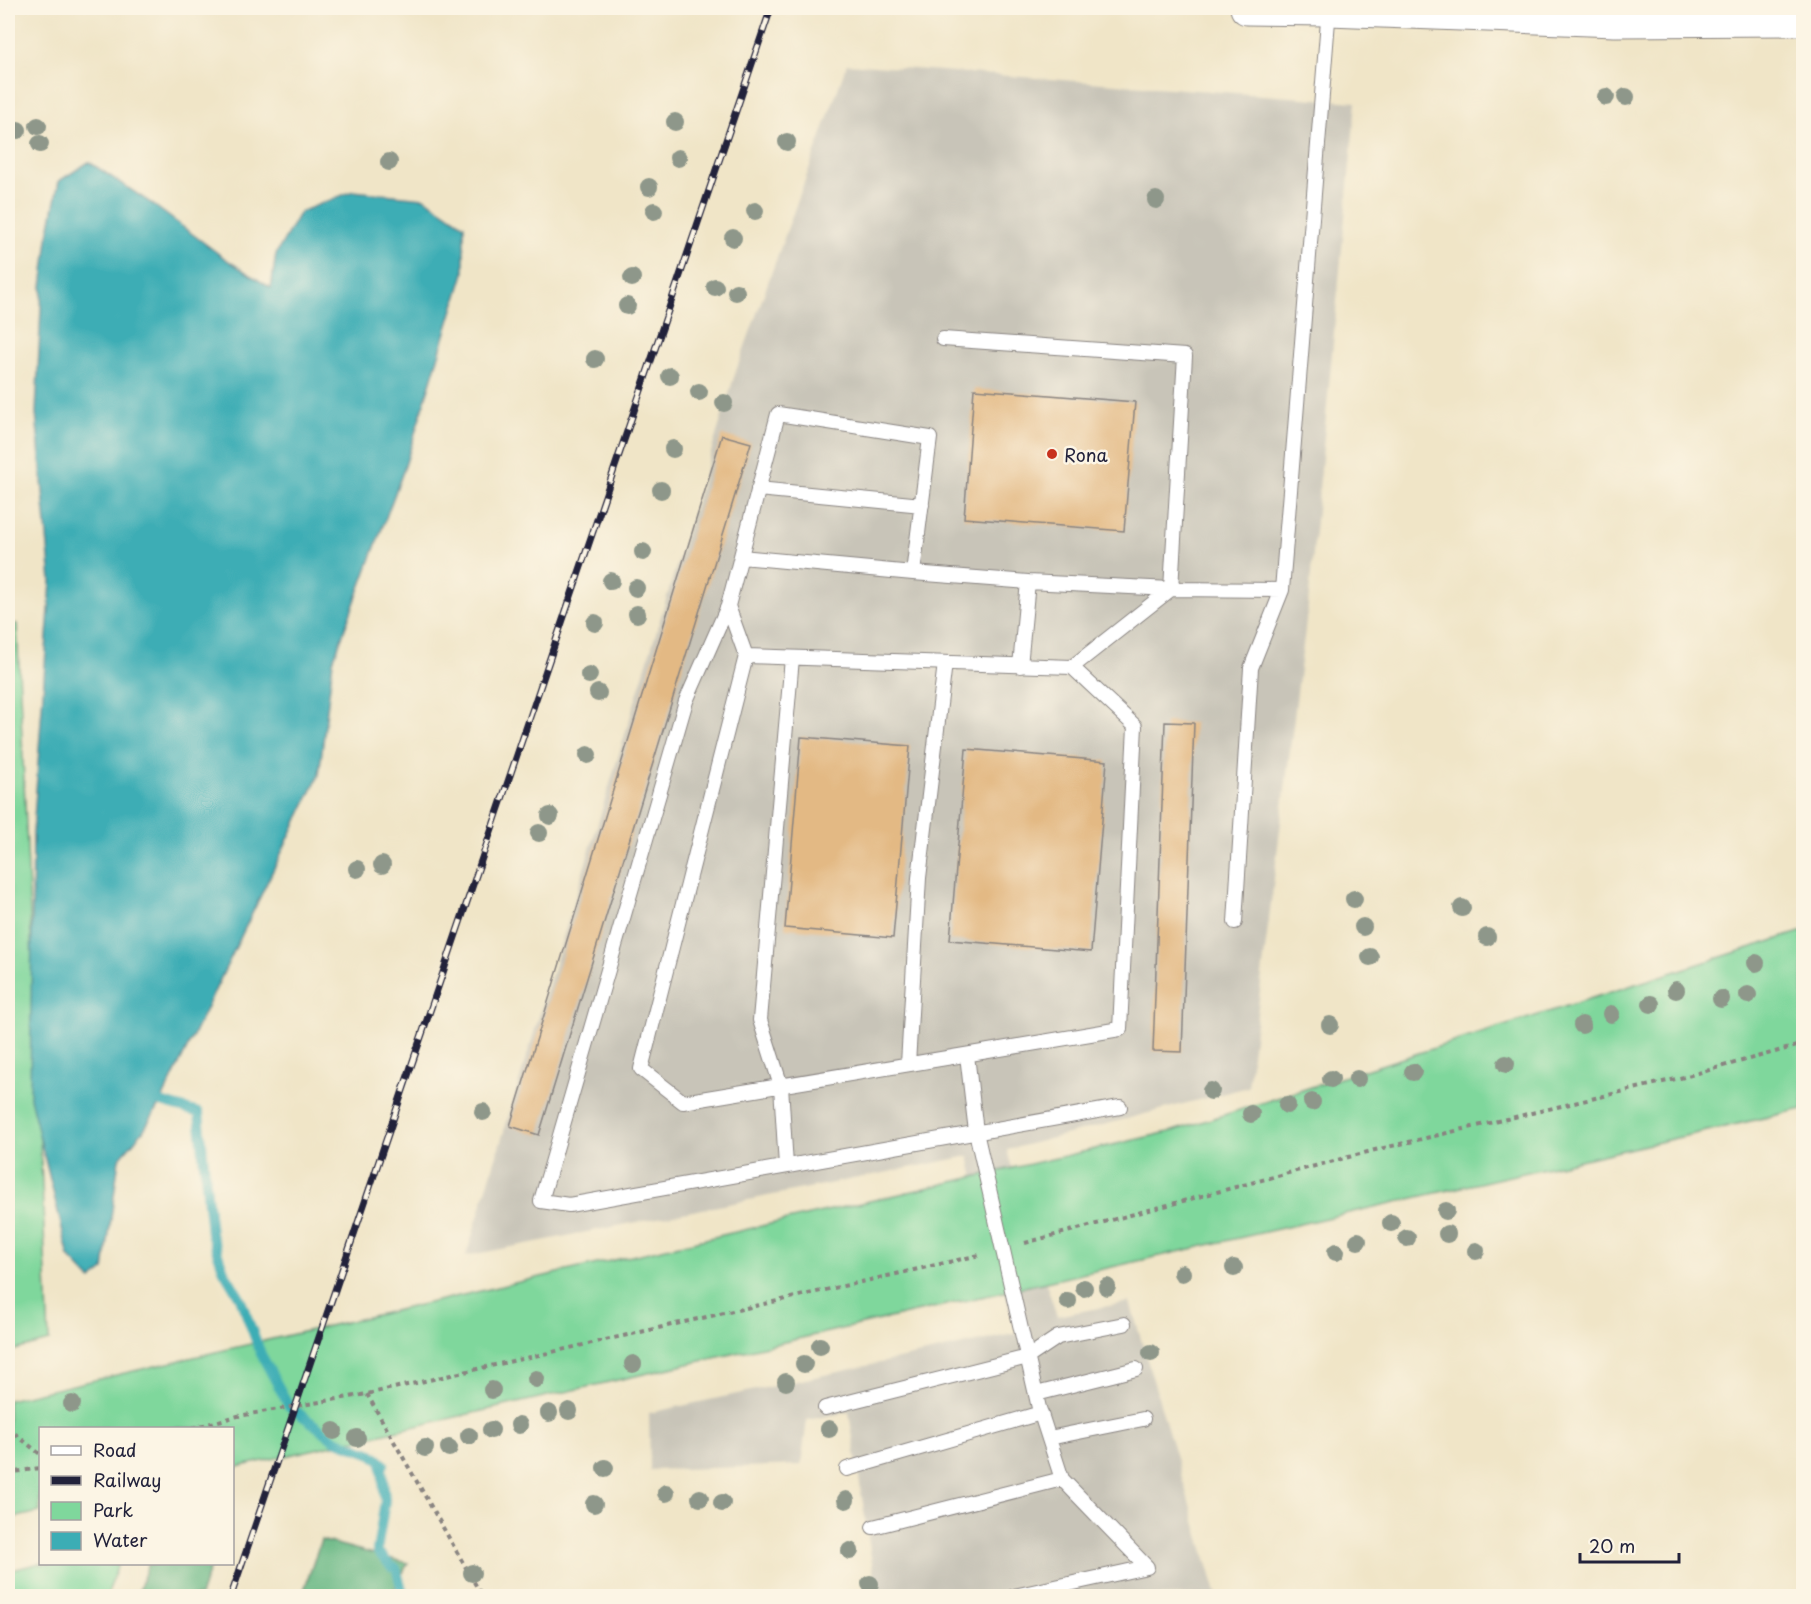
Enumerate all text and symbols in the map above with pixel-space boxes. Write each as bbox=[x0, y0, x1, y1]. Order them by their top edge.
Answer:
place label: Rona bbox=[1064, 441, 1108, 468]
marker: Rona bbox=[1045, 447, 1059, 461]
legend bbox=[39, 1427, 234, 1565]
text: Road bbox=[93, 1436, 137, 1463]
text: Railway bbox=[93, 1466, 161, 1493]
text: Park bbox=[93, 1496, 133, 1523]
text: Water bbox=[93, 1526, 148, 1553]
scale bar bbox=[1580, 1526, 1679, 1564]
text: 20 m bbox=[1589, 1532, 1635, 1559]

